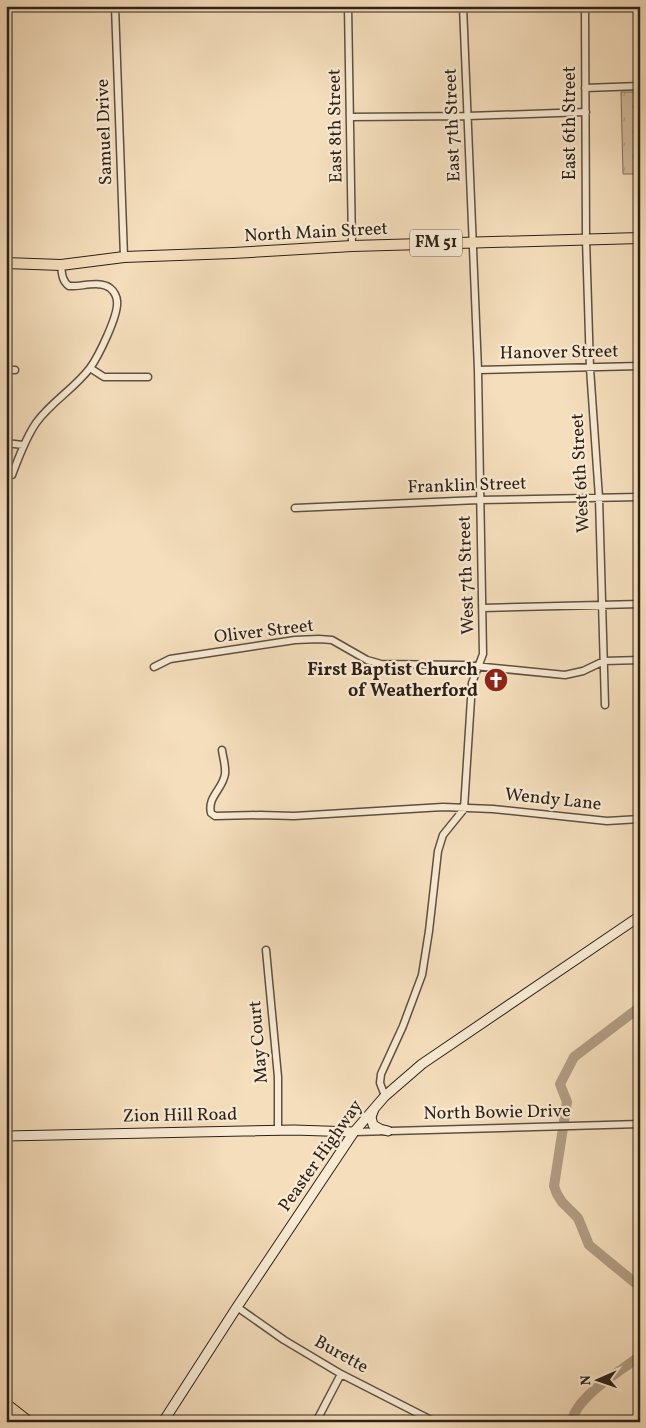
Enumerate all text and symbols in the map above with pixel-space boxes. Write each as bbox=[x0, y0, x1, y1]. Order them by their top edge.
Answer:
street label: East 6th Street bbox=[558, 66, 583, 180]
street label: East 7th Street bbox=[439, 68, 467, 182]
street label: East 8th Street bbox=[323, 69, 349, 183]
street label: Samuel Drive bbox=[91, 78, 119, 186]
street label: North Main Street bbox=[244, 217, 388, 249]
road number: FM 51 bbox=[410, 230, 462, 256]
street label: Hanover Street bbox=[499, 339, 619, 367]
street label: West 6th Street bbox=[565, 413, 597, 533]
street label: Franklin Street bbox=[407, 471, 527, 501]
street label: West 7th Street bbox=[452, 515, 482, 635]
street label: Oliver Street bbox=[213, 613, 315, 651]
place label: First Baptist Church of Weatherford bbox=[307, 658, 478, 704]
church icon: First Baptist Church of Weatherford bbox=[483, 667, 509, 693]
street label: Wendy Lane bbox=[503, 782, 603, 818]
street label: May Court bbox=[243, 999, 275, 1085]
street label: Peaster Highway bbox=[273, 1095, 369, 1217]
street label: North Bowie Drive bbox=[423, 1099, 571, 1127]
street label: Zion Hill Road bbox=[122, 1103, 238, 1129]
street label: Burette bbox=[309, 1330, 373, 1380]
north arrow bbox=[574, 1356, 624, 1406]
text: N bbox=[577, 1375, 596, 1386]

